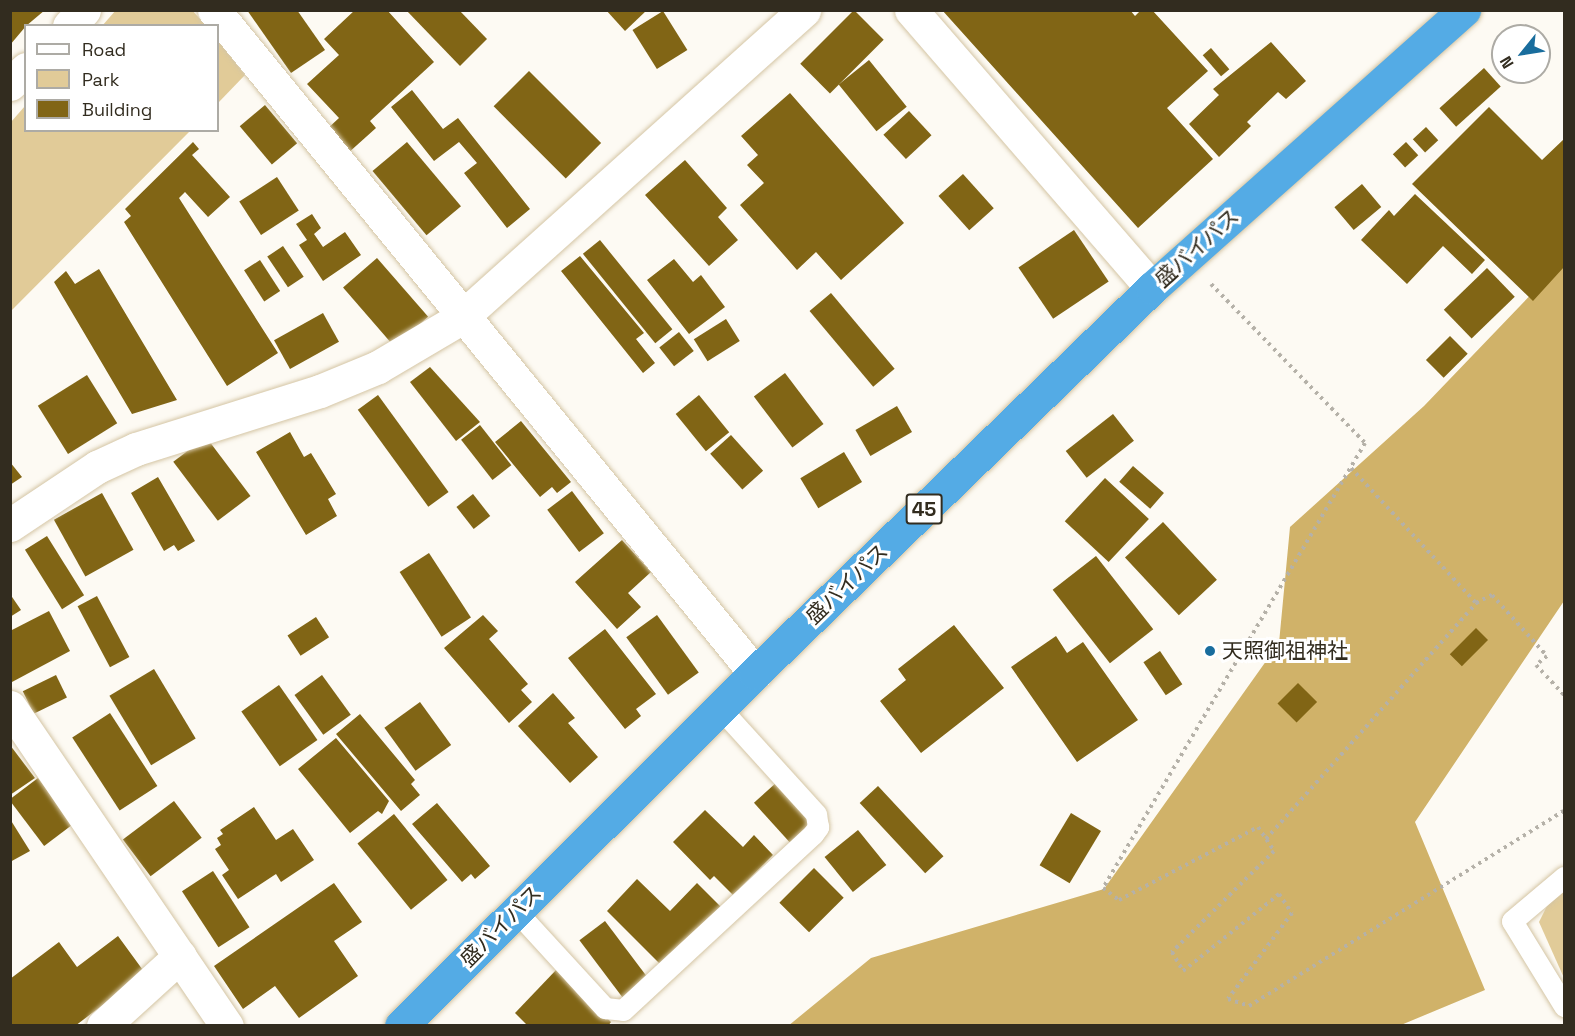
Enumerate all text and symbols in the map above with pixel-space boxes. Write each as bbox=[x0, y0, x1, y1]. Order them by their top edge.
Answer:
legend bbox=[24, 24, 219, 132]
north arrow bbox=[1491, 24, 1551, 84]
text: Road bbox=[82, 38, 126, 61]
text: N bbox=[1495, 52, 1518, 72]
text: Park bbox=[82, 68, 119, 91]
text: Building bbox=[82, 98, 152, 121]
street label: 盛バイパス bbox=[1150, 204, 1244, 292]
road number: 45 bbox=[904, 492, 944, 526]
street label: 盛バイパス bbox=[800, 538, 894, 630]
place label: 天照御祖神社 bbox=[1222, 638, 1348, 664]
marker: 天照御祖神社 bbox=[1203, 644, 1217, 658]
street label: 盛バイパス bbox=[455, 880, 547, 972]

